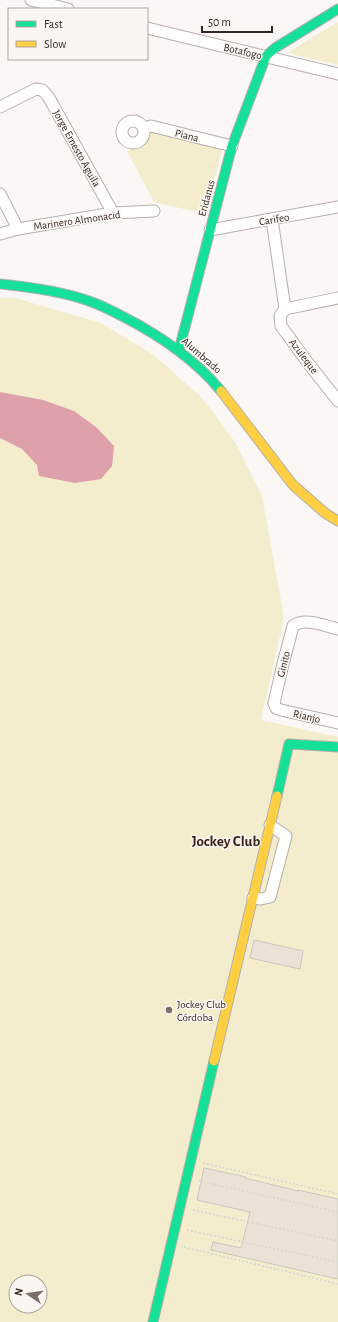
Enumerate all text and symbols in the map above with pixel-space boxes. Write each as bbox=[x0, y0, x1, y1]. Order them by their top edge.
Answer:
legend bbox=[8, 8, 148, 60]
scale bar bbox=[202, 8, 272, 34]
text: 50 m bbox=[208, 16, 231, 28]
text: Fast bbox=[44, 18, 63, 30]
text: Slow bbox=[44, 38, 66, 50]
street label: Botafogo bbox=[223, 42, 263, 61]
street label: Jorge Ernesto Aguila bbox=[51, 108, 102, 189]
street label: Piana bbox=[174, 127, 200, 144]
street label: Eridanus bbox=[196, 179, 217, 218]
street label: Marinero Almonacid bbox=[33, 209, 122, 232]
street label: Carifeo bbox=[258, 211, 290, 228]
street label: Alumbrado bbox=[180, 335, 224, 375]
street label: Azuleque bbox=[287, 337, 320, 376]
street label: Ginito bbox=[275, 650, 292, 678]
street label: Rianjo bbox=[292, 708, 322, 725]
district label: Jockey Club bbox=[192, 834, 260, 849]
place label: Jockey Club Córdoba bbox=[177, 999, 226, 1023]
marker: Jockey Club Córdoba bbox=[164, 1005, 174, 1015]
north arrow bbox=[8, 1274, 48, 1314]
text: N bbox=[13, 1287, 25, 1297]

